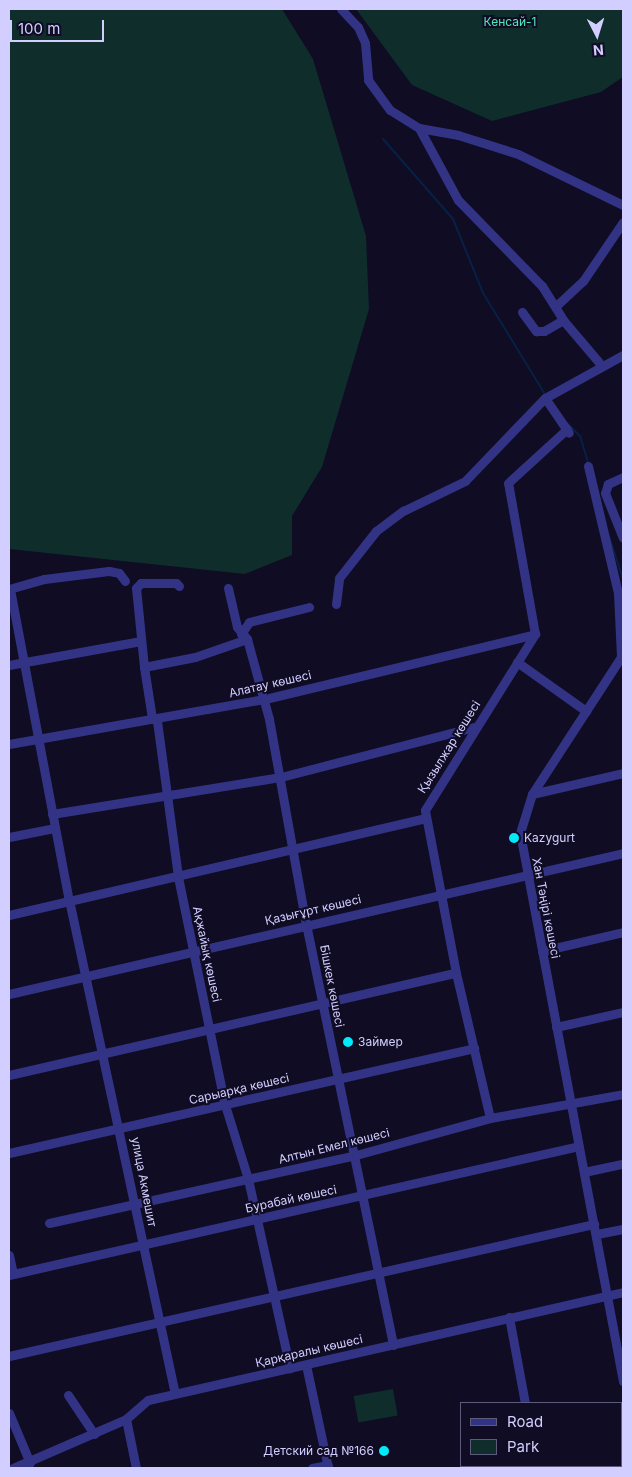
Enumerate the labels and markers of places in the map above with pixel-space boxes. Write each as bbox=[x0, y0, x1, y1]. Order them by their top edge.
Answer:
place label: Kazygurt bbox=[524, 831, 575, 845]
marker: Kazygurt bbox=[508, 832, 520, 844]
place label: Займер bbox=[358, 1035, 403, 1049]
marker: Займер bbox=[342, 1036, 354, 1048]
place label: Детский сад №166 bbox=[263, 1444, 374, 1458]
marker: Детский сад №166 bbox=[378, 1445, 390, 1457]

